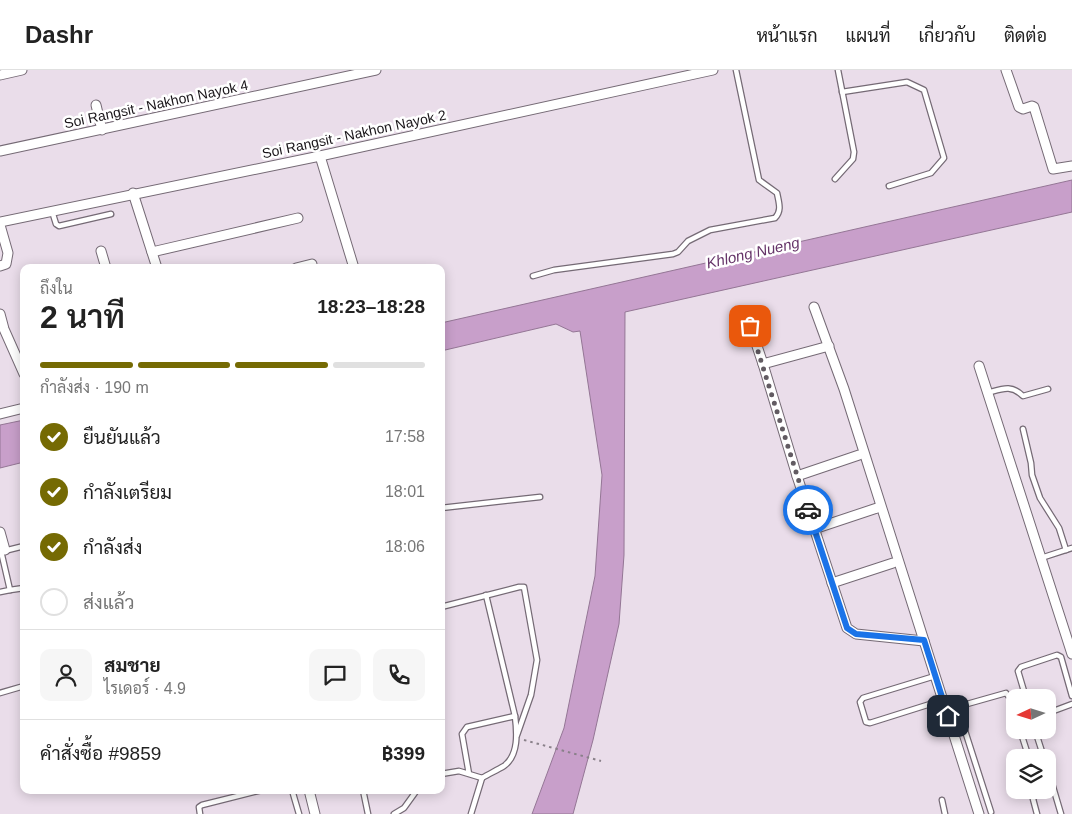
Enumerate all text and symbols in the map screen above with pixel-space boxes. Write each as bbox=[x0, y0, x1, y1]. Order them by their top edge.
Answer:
text: Dashr bbox=[25, 21, 93, 48]
text: หน้าแรก bbox=[756, 26, 818, 46]
text: แผนที่ bbox=[846, 26, 890, 46]
text: เกี่ยวกับ bbox=[918, 26, 976, 46]
text: ติดต่อ bbox=[1004, 26, 1047, 46]
street label: Soi Rangsit - Nakhon Nayok 4 bbox=[63, 77, 250, 131]
street label: Soi Rangsit - Nakhon Nayok 2 bbox=[261, 107, 448, 161]
water label: Khlong Nueng bbox=[705, 233, 802, 271]
text: ถึงใน bbox=[40, 280, 73, 297]
text: 18:23–18:28 bbox=[317, 296, 425, 317]
text: 2 นาที bbox=[40, 299, 125, 335]
pin bbox=[729, 305, 771, 347]
icon: bag bbox=[736, 312, 764, 340]
text: กำลังส่ง · 190 m bbox=[40, 379, 149, 396]
icon: check bbox=[40, 423, 68, 451]
text: ยืนยันแล้ว bbox=[83, 427, 161, 448]
text: 17:58 bbox=[385, 428, 425, 445]
icon: check bbox=[40, 478, 68, 506]
text: กำลังเตรียม bbox=[83, 482, 172, 503]
text: 18:01 bbox=[385, 483, 425, 500]
courier bbox=[783, 485, 833, 535]
icon: car bbox=[794, 496, 822, 524]
icon: check bbox=[40, 533, 68, 561]
text: กำลังส่ง bbox=[83, 537, 142, 558]
text: 18:06 bbox=[385, 538, 425, 555]
text: ส่งแล้ว bbox=[83, 592, 134, 613]
button: person bbox=[40, 649, 92, 701]
button: chat bbox=[309, 649, 361, 701]
button: phone bbox=[373, 649, 425, 701]
text: สมชาย bbox=[104, 655, 161, 676]
text: ไรเดอร์ · 4.9 bbox=[104, 680, 186, 697]
north arrow bbox=[1006, 689, 1056, 739]
map controls bbox=[1006, 689, 1056, 799]
pin bbox=[927, 695, 969, 737]
icon: home bbox=[934, 702, 962, 730]
text: คำสั่งซื้อ #9859 bbox=[40, 743, 161, 764]
text: ฿399 bbox=[382, 743, 425, 764]
button: layers bbox=[1006, 749, 1056, 799]

